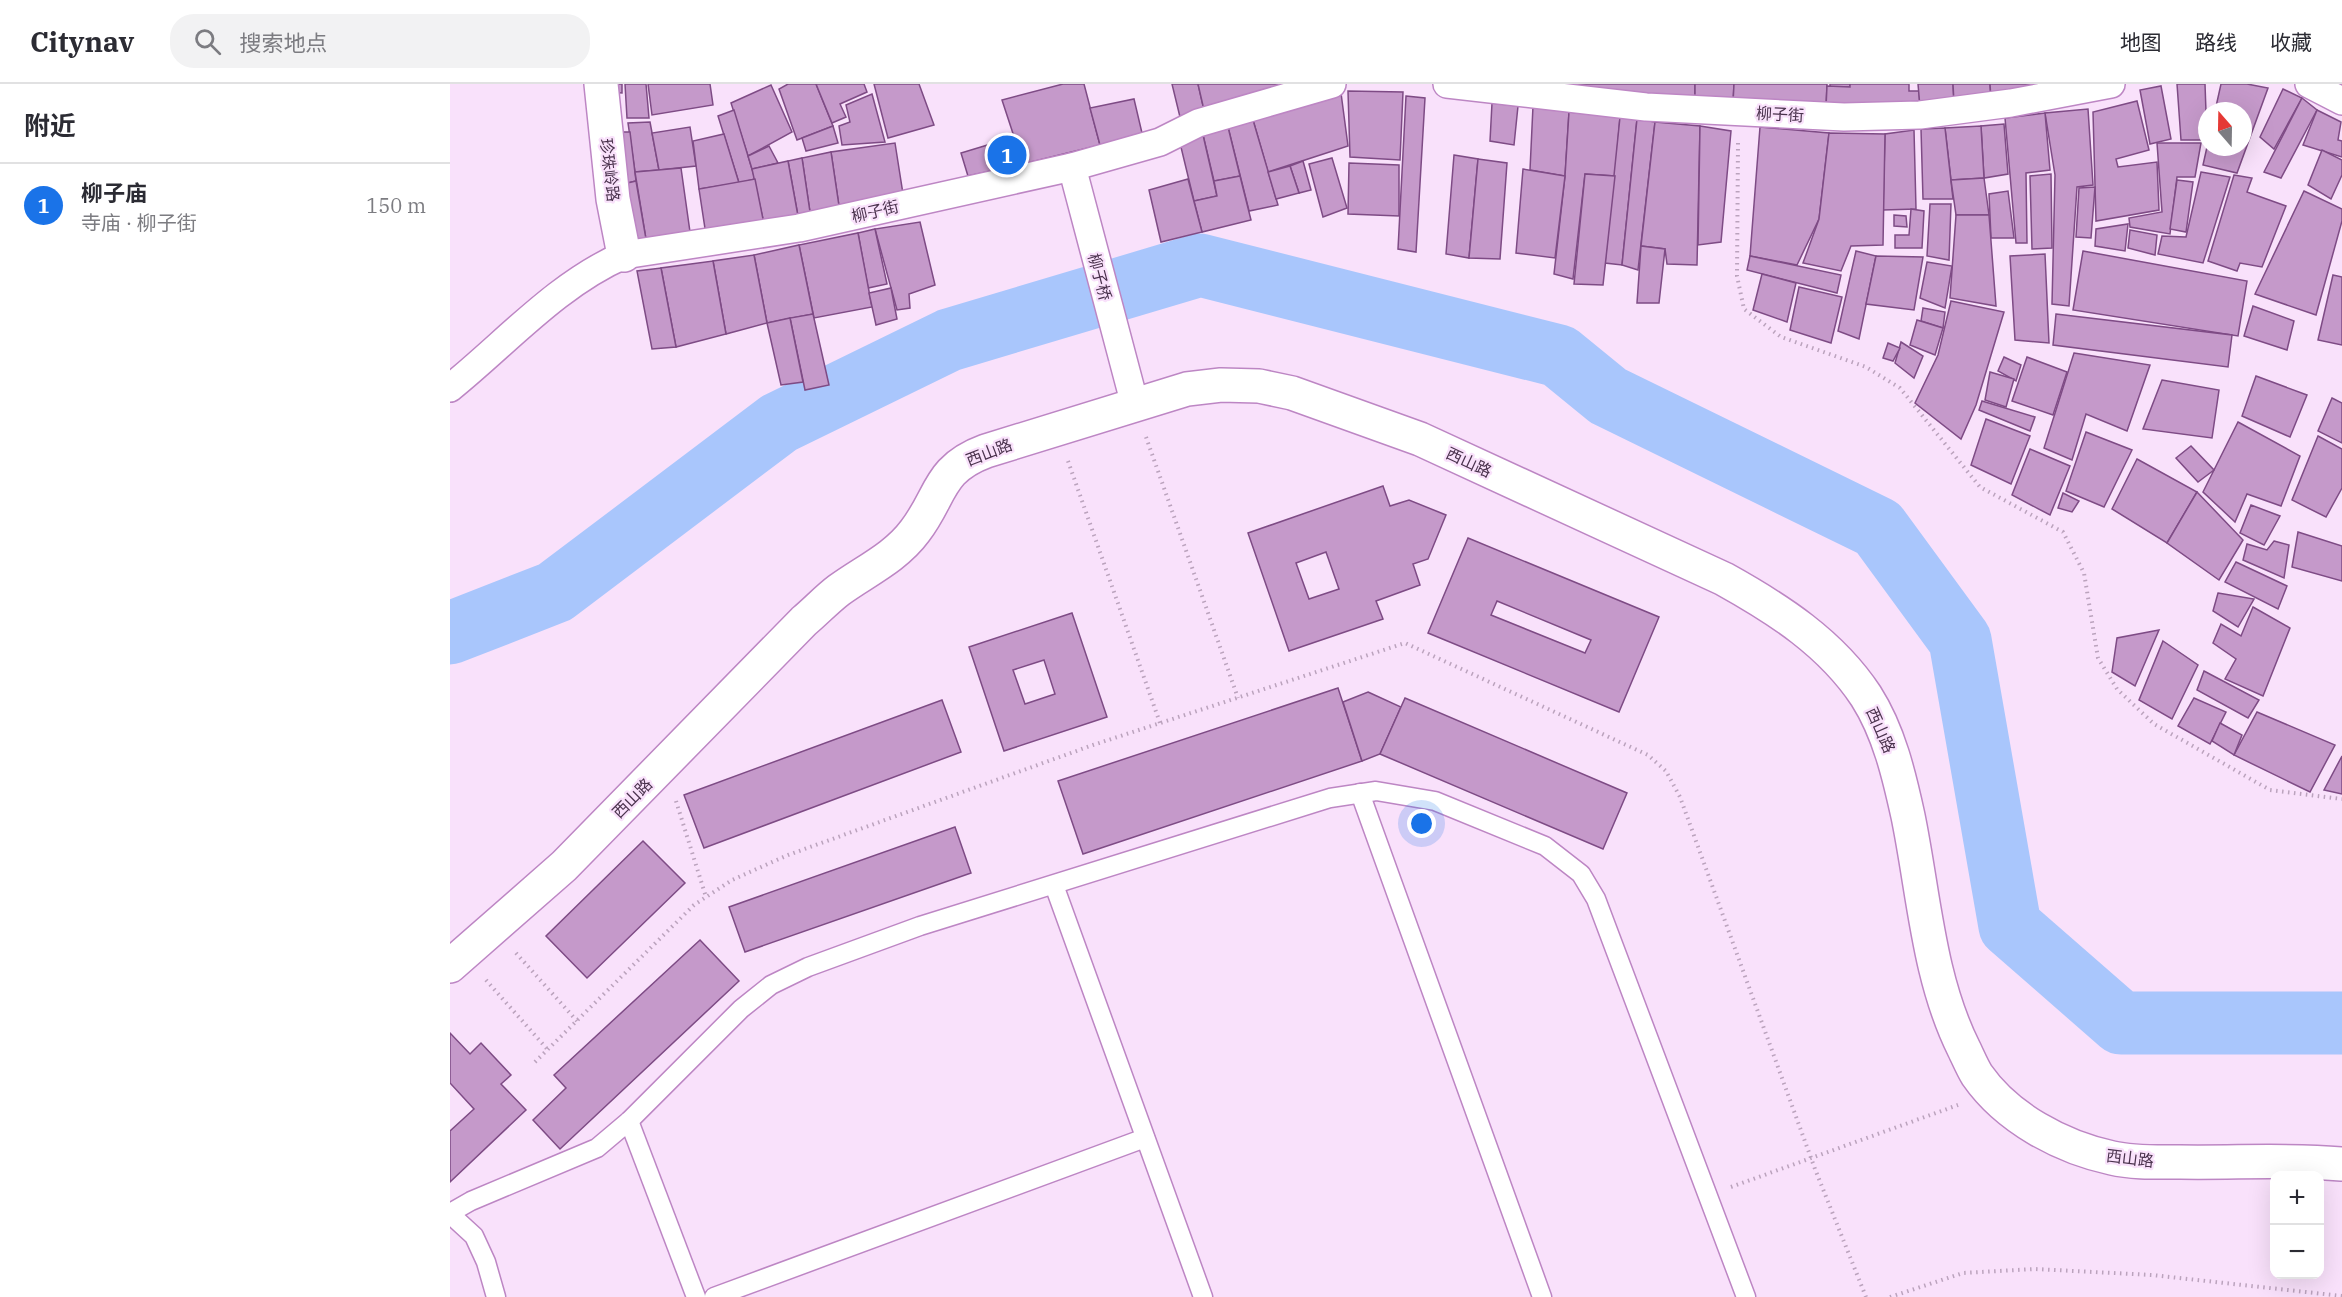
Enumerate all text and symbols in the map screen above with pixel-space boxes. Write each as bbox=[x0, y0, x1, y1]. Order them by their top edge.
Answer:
search box bbox=[170, 14, 590, 68]
text: Citynav bbox=[30, 23, 134, 60]
icon: search bbox=[191, 25, 224, 58]
text: 搜索地点 bbox=[239, 28, 327, 57]
text: 地图 bbox=[2120, 28, 2162, 56]
text: 路线 bbox=[2195, 28, 2237, 56]
text: 收藏 bbox=[2270, 28, 2312, 56]
north arrow bbox=[2198, 102, 2252, 156]
street label: 柳子街 bbox=[1756, 103, 1804, 125]
text: 附近 bbox=[24, 108, 76, 142]
pin: 1 bbox=[988, 132, 1026, 178]
street label: 珍珠岭路 bbox=[596, 137, 624, 203]
text: 柳子庙 bbox=[81, 178, 147, 207]
text: 1 bbox=[38, 192, 50, 219]
text: 150 m bbox=[366, 192, 426, 219]
street label: 柳子街 bbox=[849, 196, 901, 226]
text: 寺庙 · 柳子街 bbox=[81, 209, 197, 236]
street label: 柳子桥 bbox=[1084, 251, 1116, 303]
street label: 西山路 bbox=[963, 434, 1015, 470]
street label: 西山路 bbox=[1443, 443, 1495, 481]
street label: 西山路 bbox=[1862, 704, 1900, 756]
street label: 西山路 bbox=[608, 774, 656, 822]
your location bbox=[1407, 809, 1436, 838]
street label: 西山路 bbox=[2105, 1145, 2155, 1171]
map controls bbox=[2270, 1171, 2324, 1279]
button: + bbox=[2270, 1171, 2324, 1225]
button: − bbox=[2270, 1225, 2324, 1279]

